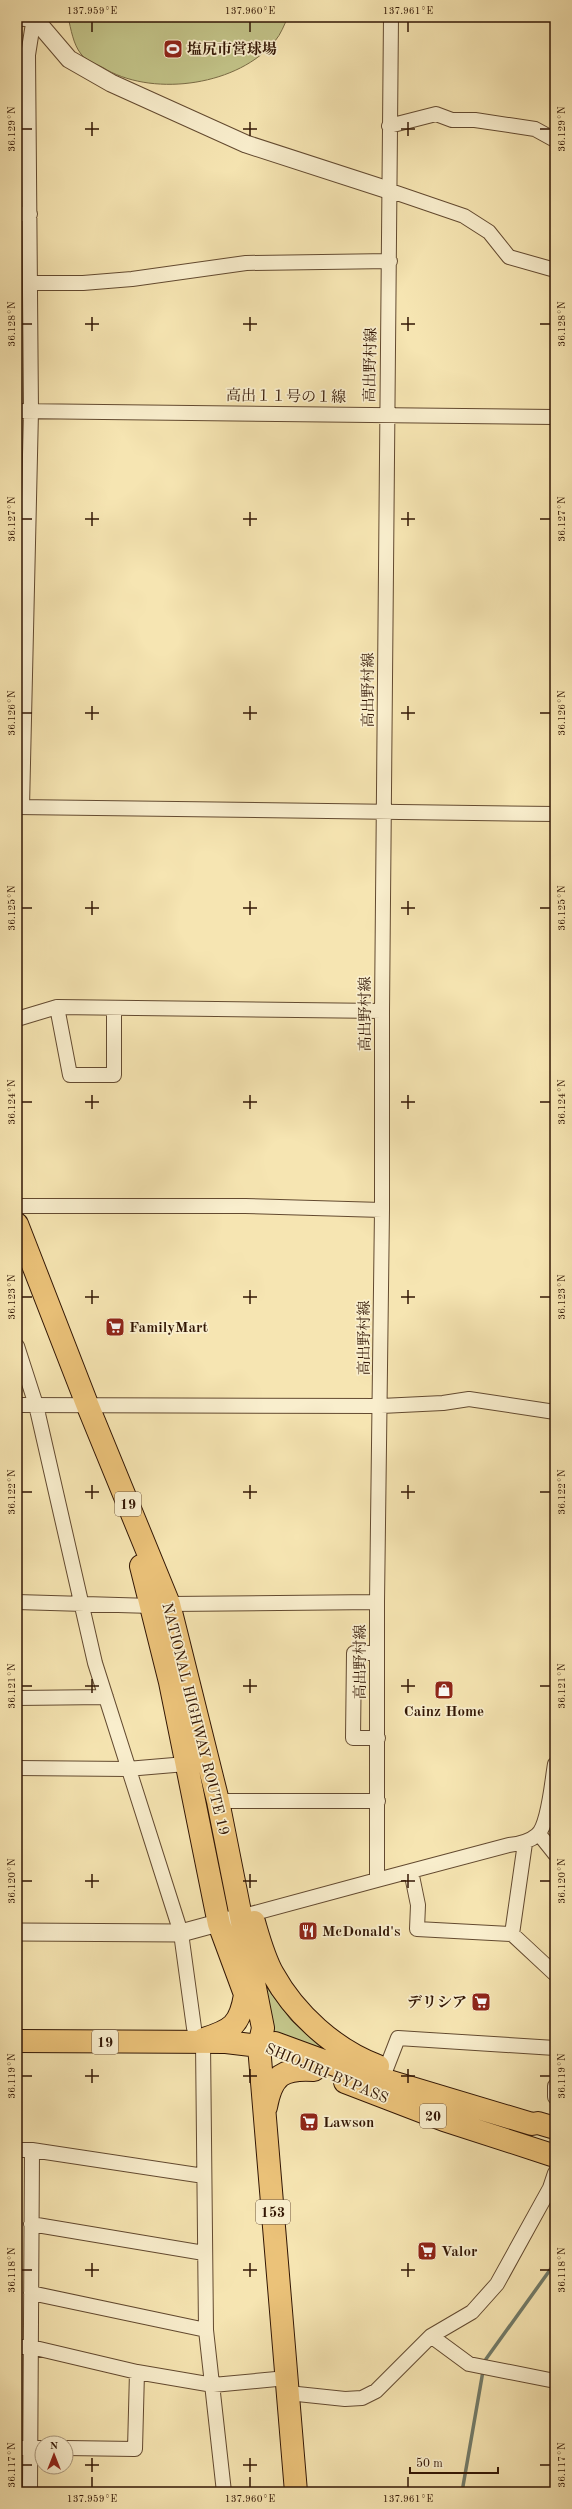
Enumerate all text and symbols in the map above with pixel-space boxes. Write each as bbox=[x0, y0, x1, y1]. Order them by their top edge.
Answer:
text: 137.959°E bbox=[67, 6, 117, 16]
text: 137.960°E bbox=[225, 6, 275, 16]
text: 137.961°E bbox=[383, 6, 433, 16]
sports icon: 塩尻市営球場 bbox=[162, 38, 184, 60]
place label: 塩尻市営球場 bbox=[187, 41, 277, 58]
text: 36.129°N bbox=[7, 106, 17, 152]
text: 36.129°N bbox=[557, 106, 567, 152]
text: 36.128°N bbox=[7, 301, 17, 347]
text: 36.128°N bbox=[557, 301, 567, 347]
street label: 高出野村線 bbox=[361, 327, 380, 403]
street label: 高出１１号の１線 bbox=[226, 387, 346, 406]
text: 36.127°N bbox=[7, 496, 17, 542]
text: 36.127°N bbox=[557, 496, 567, 542]
street label: 高出野村線 bbox=[360, 652, 377, 728]
text: 36.126°N bbox=[7, 690, 17, 736]
text: 36.126°N bbox=[557, 690, 567, 736]
text: 36.125°N bbox=[7, 885, 17, 931]
text: 36.125°N bbox=[557, 885, 567, 931]
street label: 高出野村線 bbox=[357, 976, 374, 1052]
text: 36.124°N bbox=[7, 1079, 17, 1125]
text: 36.124°N bbox=[557, 1079, 567, 1125]
text: 36.123°N bbox=[7, 1274, 17, 1320]
text: 36.123°N bbox=[557, 1274, 567, 1320]
street label: 高出野村線 bbox=[356, 1300, 373, 1376]
supermarket icon: FamilyMart bbox=[104, 1316, 126, 1338]
place label: FamilyMart bbox=[129, 1321, 209, 1336]
text: 36.122°N bbox=[7, 1469, 17, 1515]
text: 36.122°N bbox=[557, 1469, 567, 1515]
road number: 19 bbox=[115, 1492, 141, 1516]
street label: NATIONAL HIGHWAY ROUTE 19 bbox=[158, 1601, 231, 1837]
street label: 高出野村線 bbox=[352, 1624, 369, 1700]
text: 36.121°N bbox=[7, 1663, 17, 1709]
text: 36.121°N bbox=[557, 1663, 567, 1709]
shop icon: Cainz Home bbox=[433, 1679, 455, 1701]
place label: Cainz Home bbox=[404, 1705, 484, 1720]
text: 36.120°N bbox=[7, 1858, 17, 1904]
text: 36.120°N bbox=[557, 1858, 567, 1904]
restaurant icon: McDonald's bbox=[297, 1920, 319, 1942]
place label: McDonald's bbox=[322, 1925, 400, 1940]
supermarket icon: デリシア bbox=[470, 1991, 492, 2013]
place label: デリシア bbox=[407, 1994, 467, 2011]
road number: 19 bbox=[92, 2030, 118, 2054]
street label: SHIOJIRI BYPASS bbox=[263, 2042, 390, 2107]
text: 36.119°N bbox=[7, 2053, 17, 2099]
text: 36.119°N bbox=[557, 2053, 567, 2099]
road number: 20 bbox=[420, 2104, 446, 2128]
supermarket icon: Lawson bbox=[298, 2111, 320, 2133]
place label: Lawson bbox=[323, 2116, 374, 2131]
road number: 153 bbox=[256, 2200, 290, 2224]
supermarket icon: Valor bbox=[416, 2240, 438, 2262]
place label: Valor bbox=[441, 2245, 478, 2260]
text: 36.118°N bbox=[7, 2247, 17, 2293]
text: 36.118°N bbox=[557, 2247, 567, 2293]
north arrow bbox=[34, 2435, 74, 2475]
text: N bbox=[50, 2441, 59, 2452]
text: 36.117°N bbox=[7, 2442, 17, 2488]
text: 36.117°N bbox=[557, 2442, 567, 2488]
scale bar bbox=[410, 2449, 498, 2475]
text: 50 m bbox=[416, 2457, 443, 2470]
text: 137.959°E bbox=[67, 2494, 117, 2504]
text: 137.960°E bbox=[225, 2494, 275, 2504]
text: 137.961°E bbox=[383, 2494, 433, 2504]

